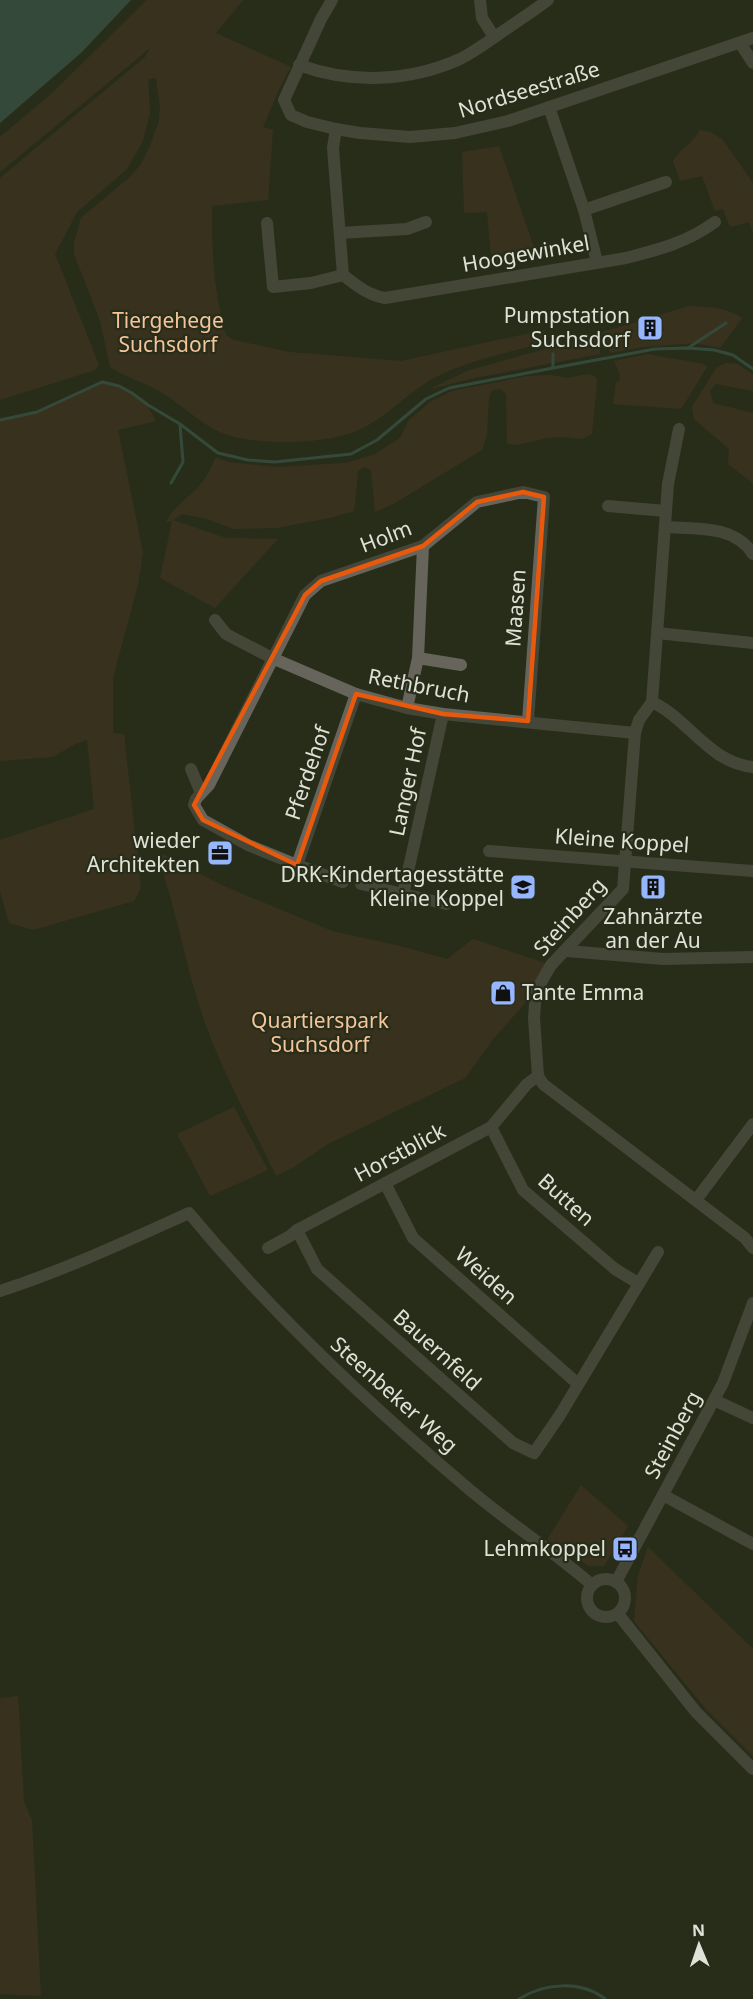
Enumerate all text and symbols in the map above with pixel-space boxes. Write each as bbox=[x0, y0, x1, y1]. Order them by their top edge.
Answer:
street label: Nordseestraße bbox=[455, 54, 603, 124]
street label: Hoogewinkel bbox=[460, 228, 592, 278]
place label: Pumpstation Suchsdorf bbox=[504, 301, 632, 353]
park label: Tiergehege Suchsdorf bbox=[112, 306, 224, 358]
building icon: Pumpstation Suchsdorf bbox=[635, 313, 665, 343]
street label: Holm bbox=[356, 513, 416, 559]
street label: Maasen bbox=[498, 568, 532, 648]
street label: Rethbruch bbox=[366, 661, 472, 709]
street label: Pferdehof bbox=[278, 720, 337, 823]
street label: Langer Hof bbox=[382, 723, 433, 839]
street label: Kleine Koppel bbox=[554, 821, 690, 859]
place label: wieder Architekten bbox=[87, 826, 200, 878]
office icon: wieder Architekten bbox=[205, 838, 235, 868]
place label: DRK-Kindertagesstätte Kleine Koppel bbox=[280, 860, 504, 912]
street label: Steinberg bbox=[527, 871, 612, 961]
school or university icon: DRK-Kindertagesstätte Kleine Koppel bbox=[508, 872, 538, 902]
building icon: Zahnärzte an der Au bbox=[638, 872, 668, 902]
place label: Zahnärzte an der Au bbox=[603, 902, 703, 954]
shop icon: Tante Emma bbox=[488, 978, 518, 1008]
place label: Tante Emma bbox=[522, 978, 644, 1006]
park label: Quartierspark Suchsdorf bbox=[251, 1006, 390, 1058]
street label: Horstblick bbox=[349, 1116, 451, 1188]
street label: Butten bbox=[533, 1167, 601, 1232]
street label: Weiden bbox=[450, 1240, 524, 1310]
street label: Bauernfeld bbox=[388, 1302, 488, 1396]
street label: Steenbeker Weg bbox=[325, 1330, 464, 1459]
street label: Steinberg bbox=[637, 1386, 707, 1483]
place label: Lehmkoppel bbox=[484, 1534, 606, 1562]
bus stop icon: Lehmkoppel bbox=[610, 1534, 640, 1564]
north arrow bbox=[669, 1915, 729, 1975]
text: N bbox=[692, 1919, 705, 1941]

